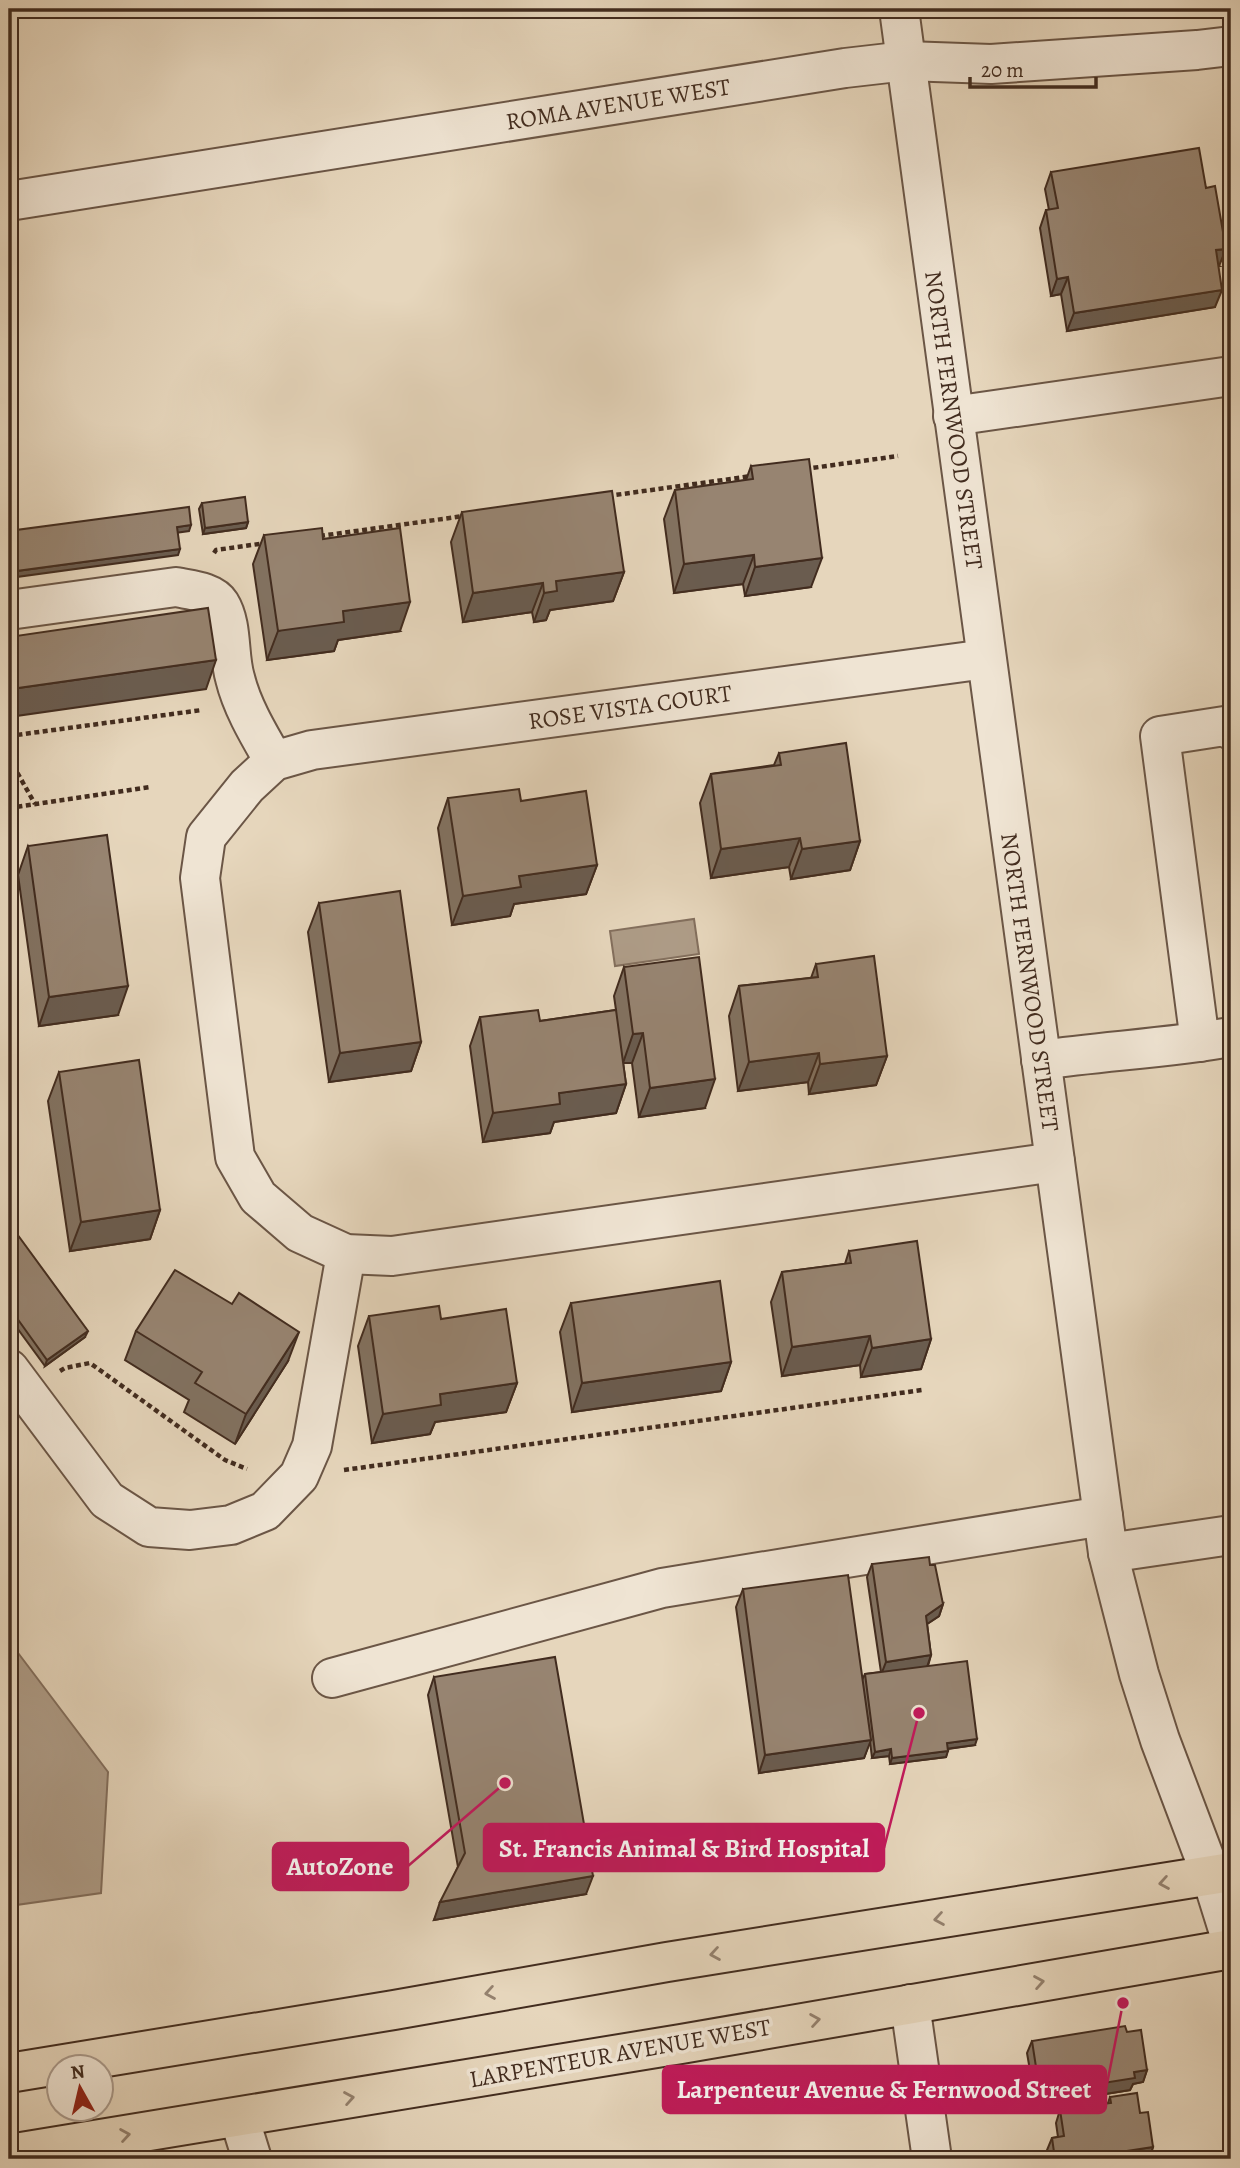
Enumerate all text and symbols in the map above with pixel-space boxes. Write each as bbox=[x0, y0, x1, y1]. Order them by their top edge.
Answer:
scale bar bbox=[970, 46, 1096, 90]
text: 20 m bbox=[981, 56, 1024, 84]
street label: ROMA AVENUE WEST bbox=[503, 70, 733, 138]
street label: NORTH FERNWOOD STREET bbox=[917, 269, 991, 571]
street label: ROSE VISTA COURT bbox=[526, 677, 734, 737]
street label: NORTH FERNWOOD STREET bbox=[993, 831, 1067, 1133]
callout: St. Francis Animal & Bird Hospital bbox=[484, 1824, 884, 1871]
text: St. Francis Animal & Bird Hospital bbox=[499, 1831, 869, 1866]
callout: AutoZone bbox=[273, 1843, 408, 1890]
text: AutoZone bbox=[286, 1849, 393, 1884]
one-way arrow bbox=[1158, 1875, 1170, 1890]
one-way arrow bbox=[933, 1911, 945, 1926]
one-way arrow bbox=[709, 1946, 720, 1961]
one-way arrow bbox=[1033, 1975, 1045, 1990]
one-way arrow bbox=[484, 1985, 496, 2000]
street label: LARPENTEUR AVENUE WEST bbox=[467, 2011, 773, 2095]
one-way arrow bbox=[809, 2013, 821, 2028]
north arrow bbox=[46, 2052, 116, 2122]
text: N bbox=[69, 2058, 87, 2086]
callout: Larpenteur Avenue & Fernwood Street bbox=[663, 2066, 1106, 2113]
text: Larpenteur Avenue & Fernwood Street bbox=[677, 2072, 1092, 2107]
one-way arrow bbox=[343, 2091, 355, 2106]
one-way arrow bbox=[119, 2128, 130, 2143]

